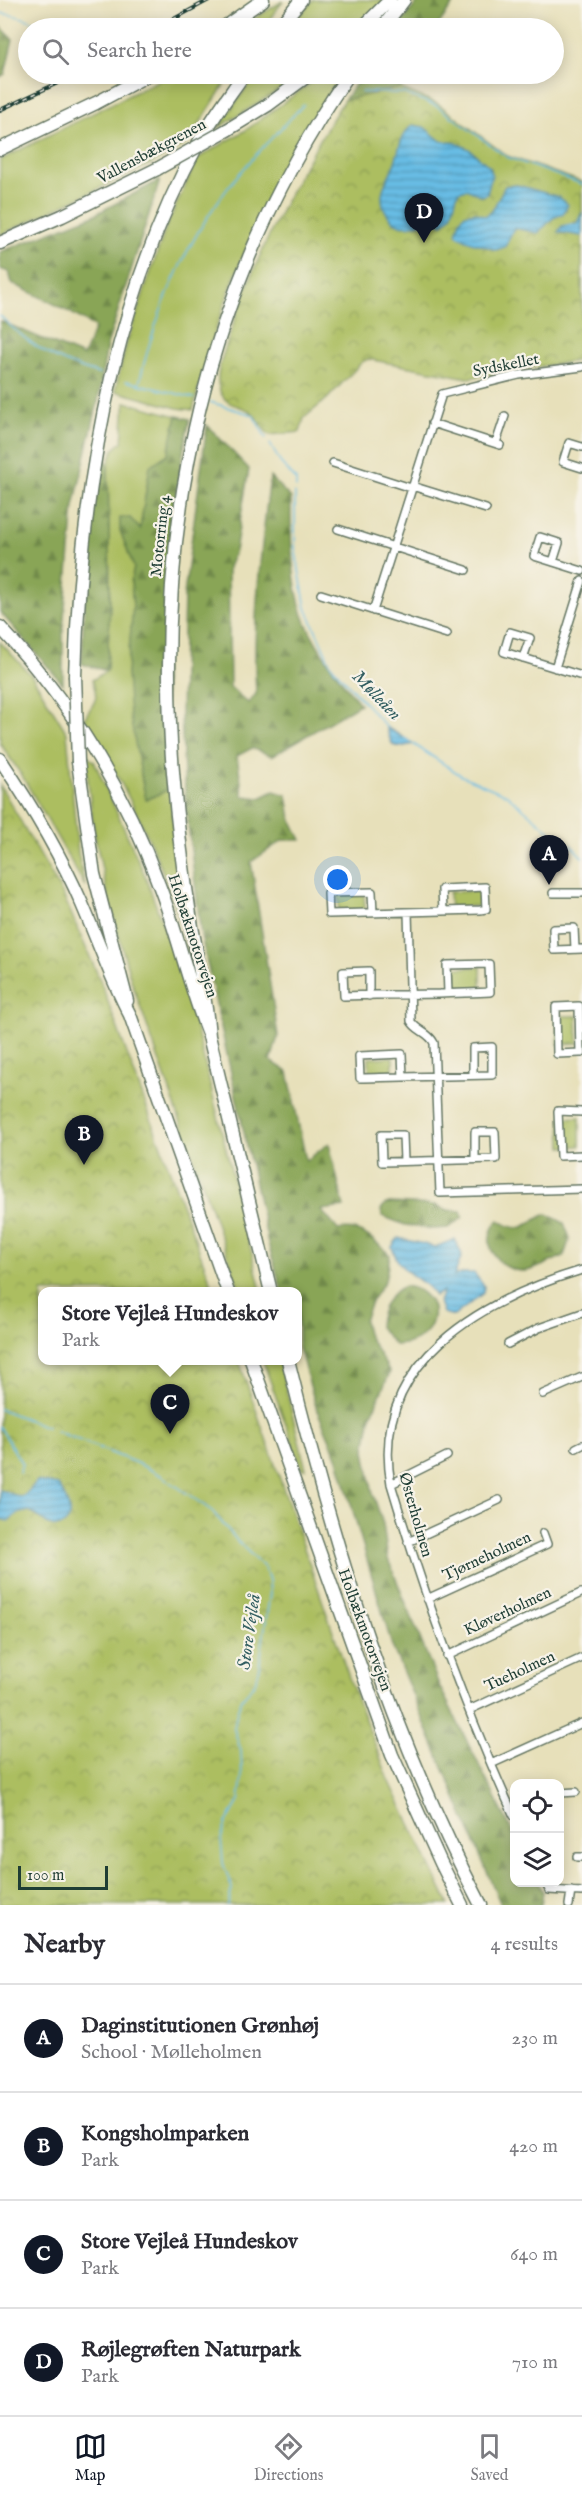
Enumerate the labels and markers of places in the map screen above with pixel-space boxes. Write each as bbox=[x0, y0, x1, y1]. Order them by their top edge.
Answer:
pin: D bbox=[404, 194, 444, 243]
pin: A bbox=[530, 836, 568, 885]
pin: B bbox=[64, 1116, 104, 1165]
pin: C bbox=[150, 1384, 190, 1434]

